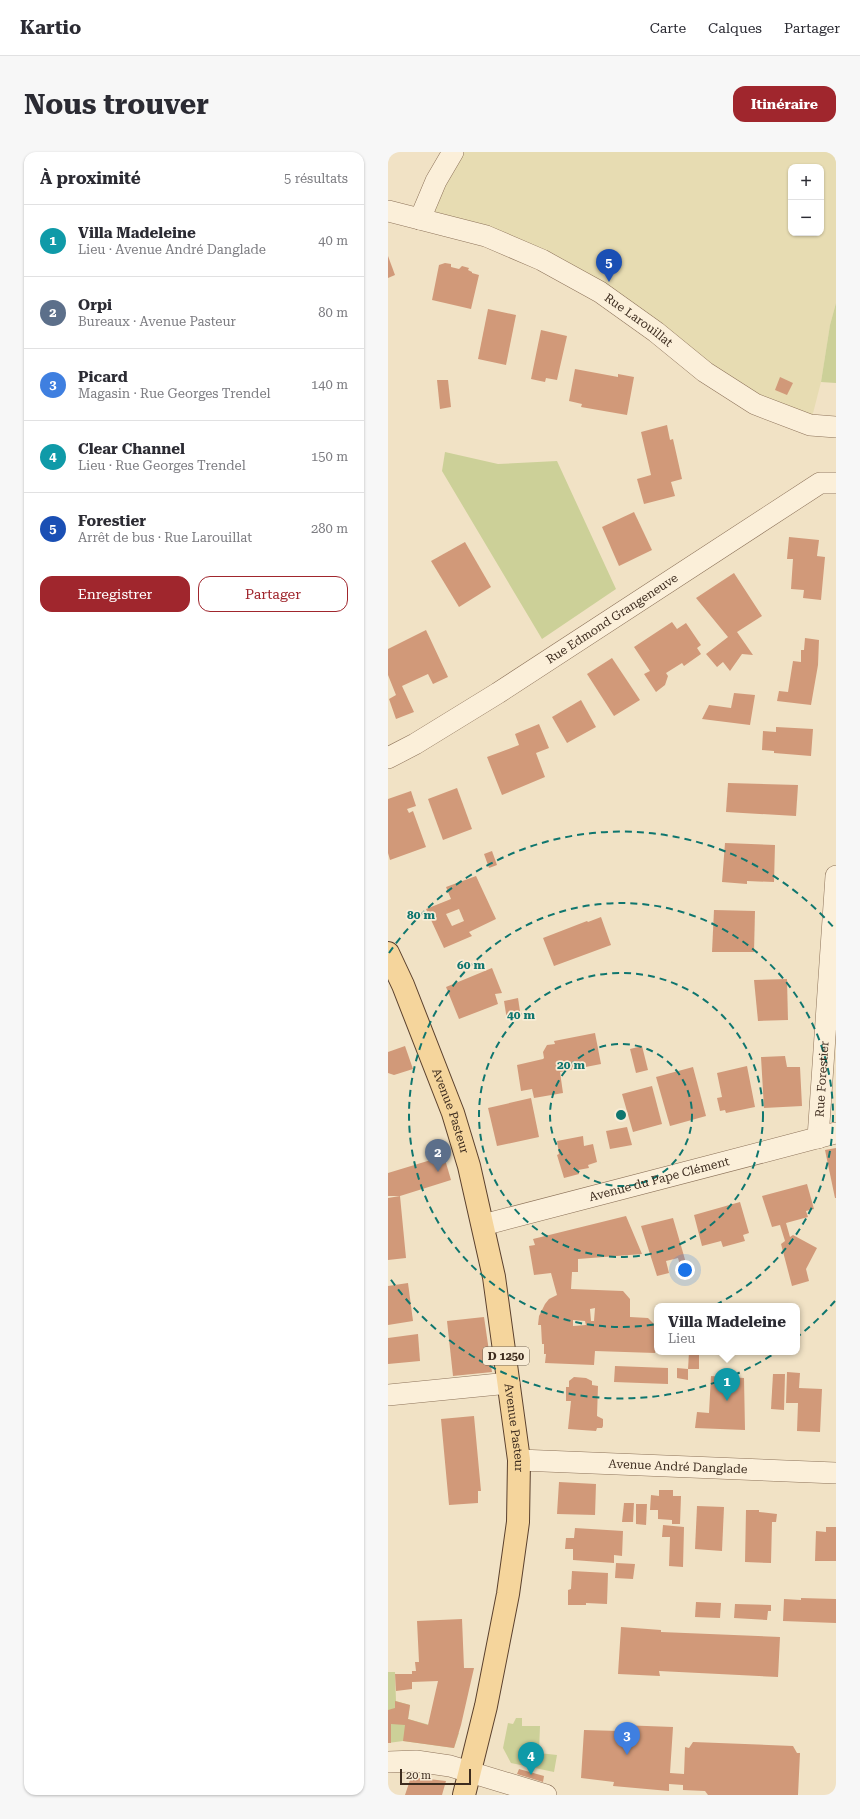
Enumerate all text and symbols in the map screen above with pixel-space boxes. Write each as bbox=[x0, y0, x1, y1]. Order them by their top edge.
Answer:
text: Kartio bbox=[20, 16, 81, 39]
text: Carte bbox=[650, 20, 686, 36]
text: Calques bbox=[708, 20, 762, 36]
text: Partager bbox=[784, 20, 840, 36]
button: Itinéraire bbox=[733, 86, 836, 122]
text: Nous trouver bbox=[24, 88, 209, 121]
map controls bbox=[788, 164, 824, 236]
button: + bbox=[788, 164, 824, 200]
text: À proximité bbox=[40, 168, 141, 188]
text: 5 résultats bbox=[284, 171, 348, 186]
button: − bbox=[788, 200, 824, 236]
text: Villa Madeleine bbox=[78, 224, 196, 242]
text: 1 bbox=[49, 233, 57, 248]
text: 40 m bbox=[318, 233, 348, 248]
text: Lieu · Avenue André Danglade bbox=[78, 242, 266, 257]
pin: 5 bbox=[596, 249, 622, 282]
street label: Rue Larouillat bbox=[602, 290, 676, 350]
text: Orpi bbox=[78, 296, 112, 314]
text: 2 bbox=[49, 305, 57, 320]
text: 80 m bbox=[318, 305, 348, 320]
text: Bureaux · Avenue Pasteur bbox=[78, 314, 236, 329]
text: Picard bbox=[78, 368, 128, 386]
text: 3 bbox=[49, 377, 57, 392]
text: 140 m bbox=[311, 377, 348, 392]
text: Magasin · Rue Georges Trendel bbox=[78, 386, 270, 401]
text: Clear Channel bbox=[78, 440, 185, 458]
text: 4 bbox=[49, 449, 57, 464]
text: 150 m bbox=[311, 449, 348, 464]
text: Lieu · Rue Georges Trendel bbox=[78, 458, 246, 473]
text: Forestier bbox=[78, 512, 146, 530]
text: 5 bbox=[49, 521, 57, 536]
text: 280 m bbox=[311, 521, 348, 536]
text: Arrêt de bus · Rue Larouillat bbox=[78, 530, 252, 545]
street label: Rue Edmond Grangeneuve bbox=[544, 570, 681, 667]
button: Enregistrer bbox=[40, 576, 190, 612]
button: Partager bbox=[198, 576, 348, 612]
text: 80 m bbox=[407, 908, 435, 922]
text: 60 m bbox=[457, 958, 485, 972]
text: 40 m bbox=[507, 1008, 535, 1022]
street label: Rue Forestier bbox=[812, 1041, 832, 1118]
text: 20 m bbox=[557, 1058, 585, 1072]
street label: Avenue Pasteur bbox=[429, 1066, 472, 1155]
centre of rings bbox=[614, 1108, 628, 1122]
pin: 2 bbox=[425, 1139, 451, 1172]
street label: Avenue du Pape Clément bbox=[587, 1154, 731, 1204]
your location bbox=[675, 1260, 695, 1280]
popup bbox=[654, 1303, 800, 1355]
text: Villa Madeleine bbox=[668, 1313, 786, 1331]
text: Lieu bbox=[668, 1331, 695, 1346]
road number: D 1250 bbox=[483, 1347, 529, 1365]
pin: 1 bbox=[714, 1368, 740, 1401]
street label: Avenue Pasteur bbox=[502, 1383, 526, 1472]
street label: Avenue André Danglade bbox=[608, 1457, 748, 1476]
pin: 3 bbox=[614, 1722, 640, 1755]
pin: 4 bbox=[518, 1742, 544, 1775]
scale bar bbox=[400, 1767, 471, 1786]
text: 20 m bbox=[406, 1769, 431, 1782]

